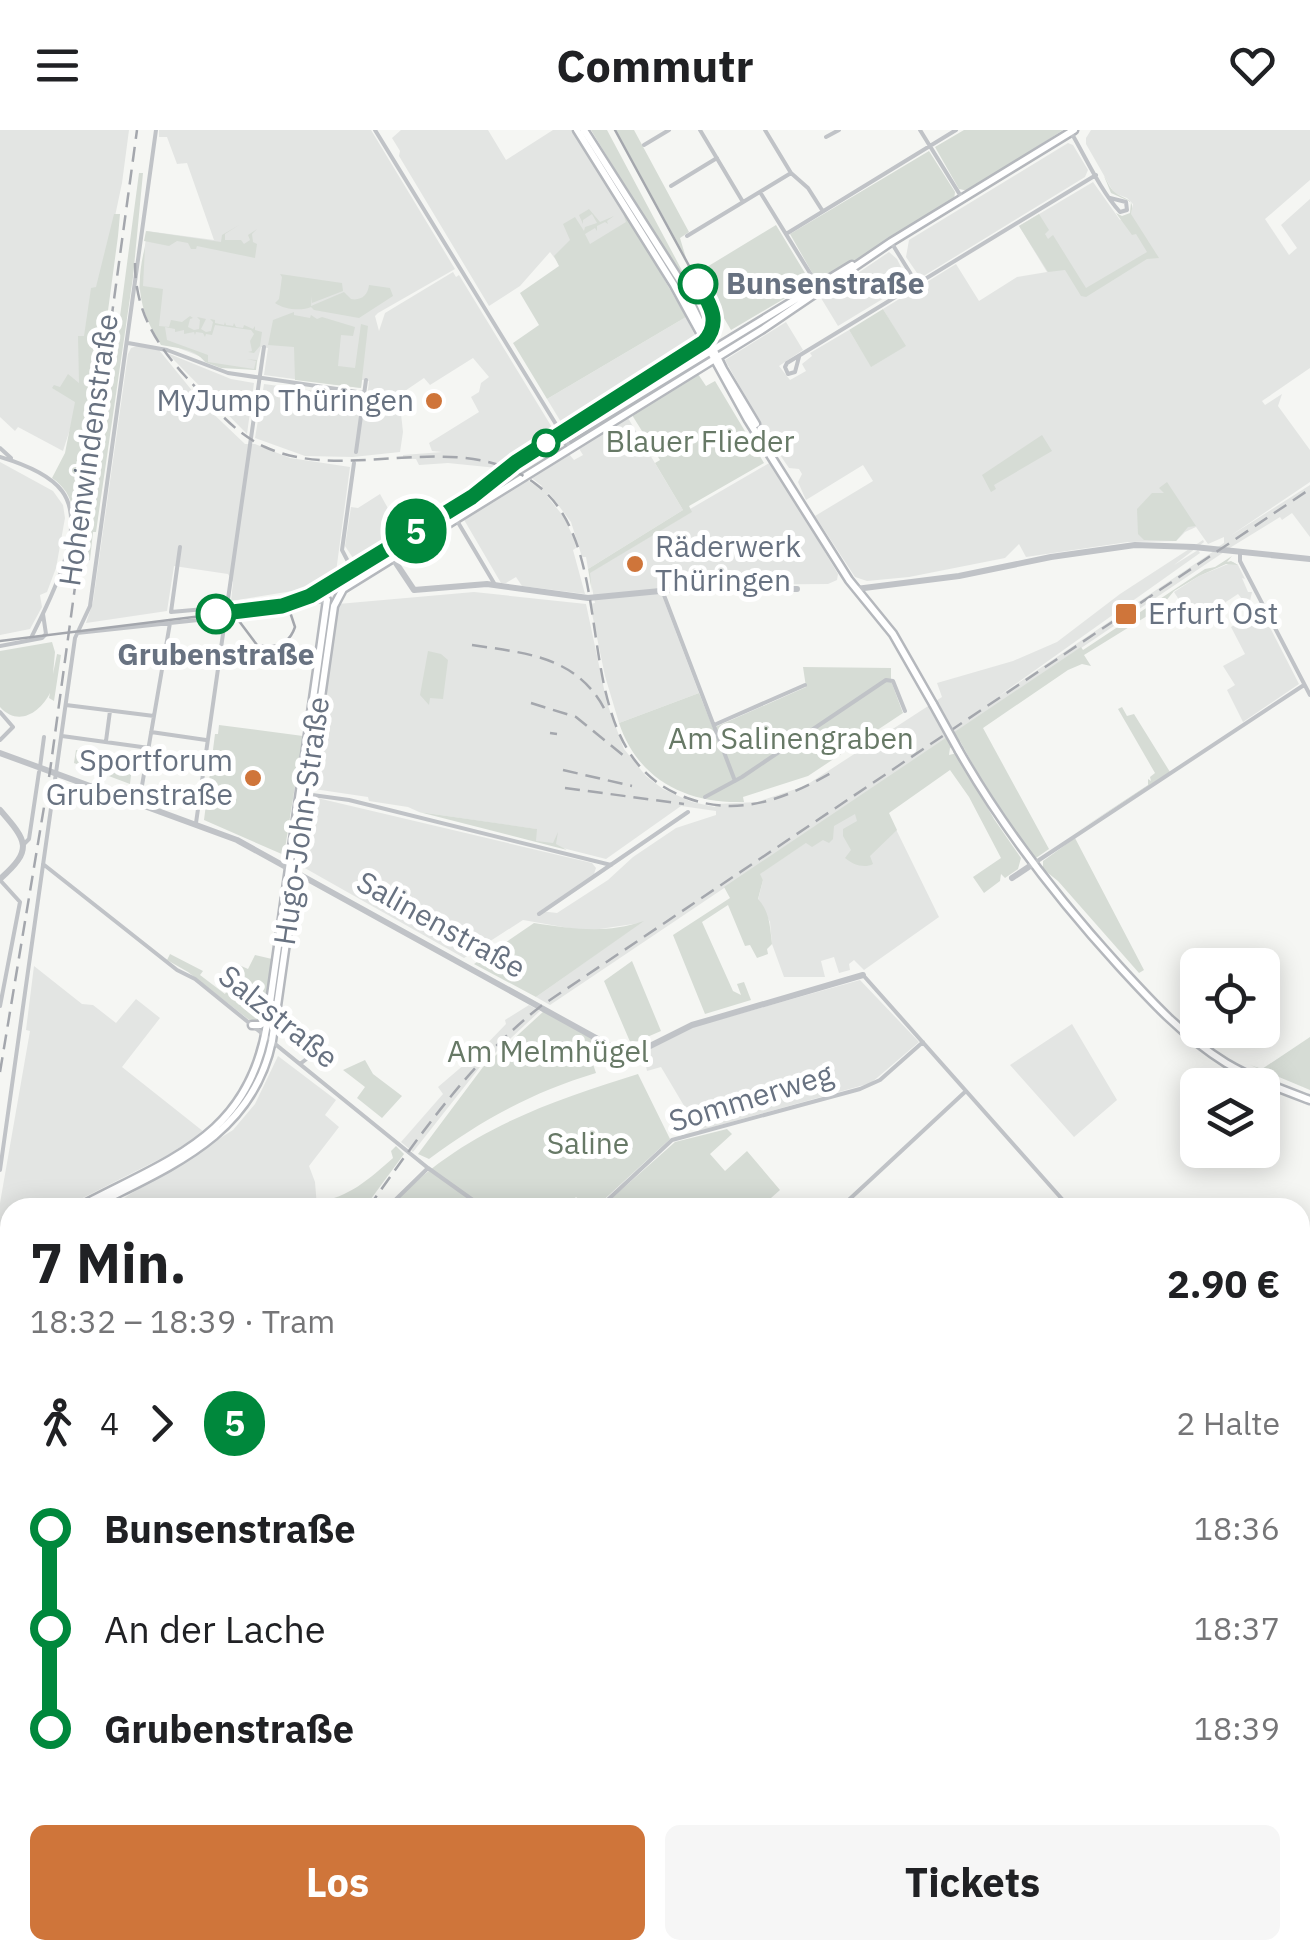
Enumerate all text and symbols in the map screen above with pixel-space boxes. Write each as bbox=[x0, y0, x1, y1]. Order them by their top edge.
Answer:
text: Commutr bbox=[556, 36, 754, 94]
icon: menu bbox=[30, 38, 85, 93]
icon: heart bbox=[1225, 38, 1280, 93]
place label: Bunsenstraße bbox=[726, 263, 925, 302]
marker: Bunsenstraße bbox=[679, 265, 717, 303]
street label: Hohenwindenstraße bbox=[49, 311, 126, 588]
place label: MyJump Thüringen bbox=[157, 380, 414, 419]
marker: MyJump Thüringen bbox=[423, 390, 445, 412]
park label: Blauer Flieder bbox=[605, 421, 795, 460]
unlabelled marker bbox=[533, 430, 559, 456]
line badge: 5 bbox=[384, 498, 448, 564]
text: 5 bbox=[405, 508, 427, 554]
place label: Räderwerk Thüringen bbox=[655, 526, 801, 599]
marker: Räderwerk Thüringen bbox=[624, 553, 646, 575]
place label: Erfurt Ost bbox=[1148, 593, 1278, 632]
marker: Grubenstraße bbox=[197, 595, 235, 633]
marker: Erfurt Ost bbox=[1113, 601, 1139, 627]
place label: Grubenstraße bbox=[117, 634, 315, 673]
street label: Hugo-John-Straße bbox=[264, 694, 337, 947]
park label: Am Salinengraben bbox=[668, 718, 914, 757]
place label: Sportforum Grubenstraße bbox=[46, 740, 233, 813]
marker: Sportforum Grubenstraße bbox=[242, 767, 264, 789]
street label: Salinenstraße bbox=[350, 861, 533, 986]
map controls bbox=[1180, 948, 1280, 1168]
button: locate bbox=[1180, 948, 1280, 1048]
street label: Salzstraße bbox=[211, 956, 347, 1076]
park label: Am Melmhügel bbox=[447, 1031, 649, 1070]
street label: Sommerweg bbox=[664, 1053, 837, 1140]
button: layers bbox=[1180, 1068, 1280, 1168]
park label: Saline bbox=[547, 1123, 629, 1162]
text: 7 Min. bbox=[30, 1227, 187, 1298]
text: 2.90 € bbox=[1167, 1259, 1280, 1308]
text: 18:32 – 18:39 · Tram bbox=[30, 1300, 335, 1342]
icon: walk bbox=[30, 1396, 85, 1451]
icon: forward bbox=[134, 1396, 189, 1451]
text: 5 bbox=[224, 1400, 245, 1446]
text: 4 bbox=[100, 1402, 119, 1444]
text: 2 Halte bbox=[1176, 1402, 1280, 1444]
text: Bunsenstraße bbox=[104, 1504, 356, 1553]
text: 18:36 bbox=[1194, 1507, 1280, 1549]
text: An der Lache bbox=[104, 1604, 326, 1653]
text: 18:37 bbox=[1194, 1607, 1280, 1649]
text: Grubenstraße bbox=[104, 1704, 354, 1753]
text: 18:39 bbox=[1194, 1707, 1280, 1749]
button: Los bbox=[30, 1825, 645, 1940]
button: Tickets bbox=[665, 1825, 1280, 1940]

